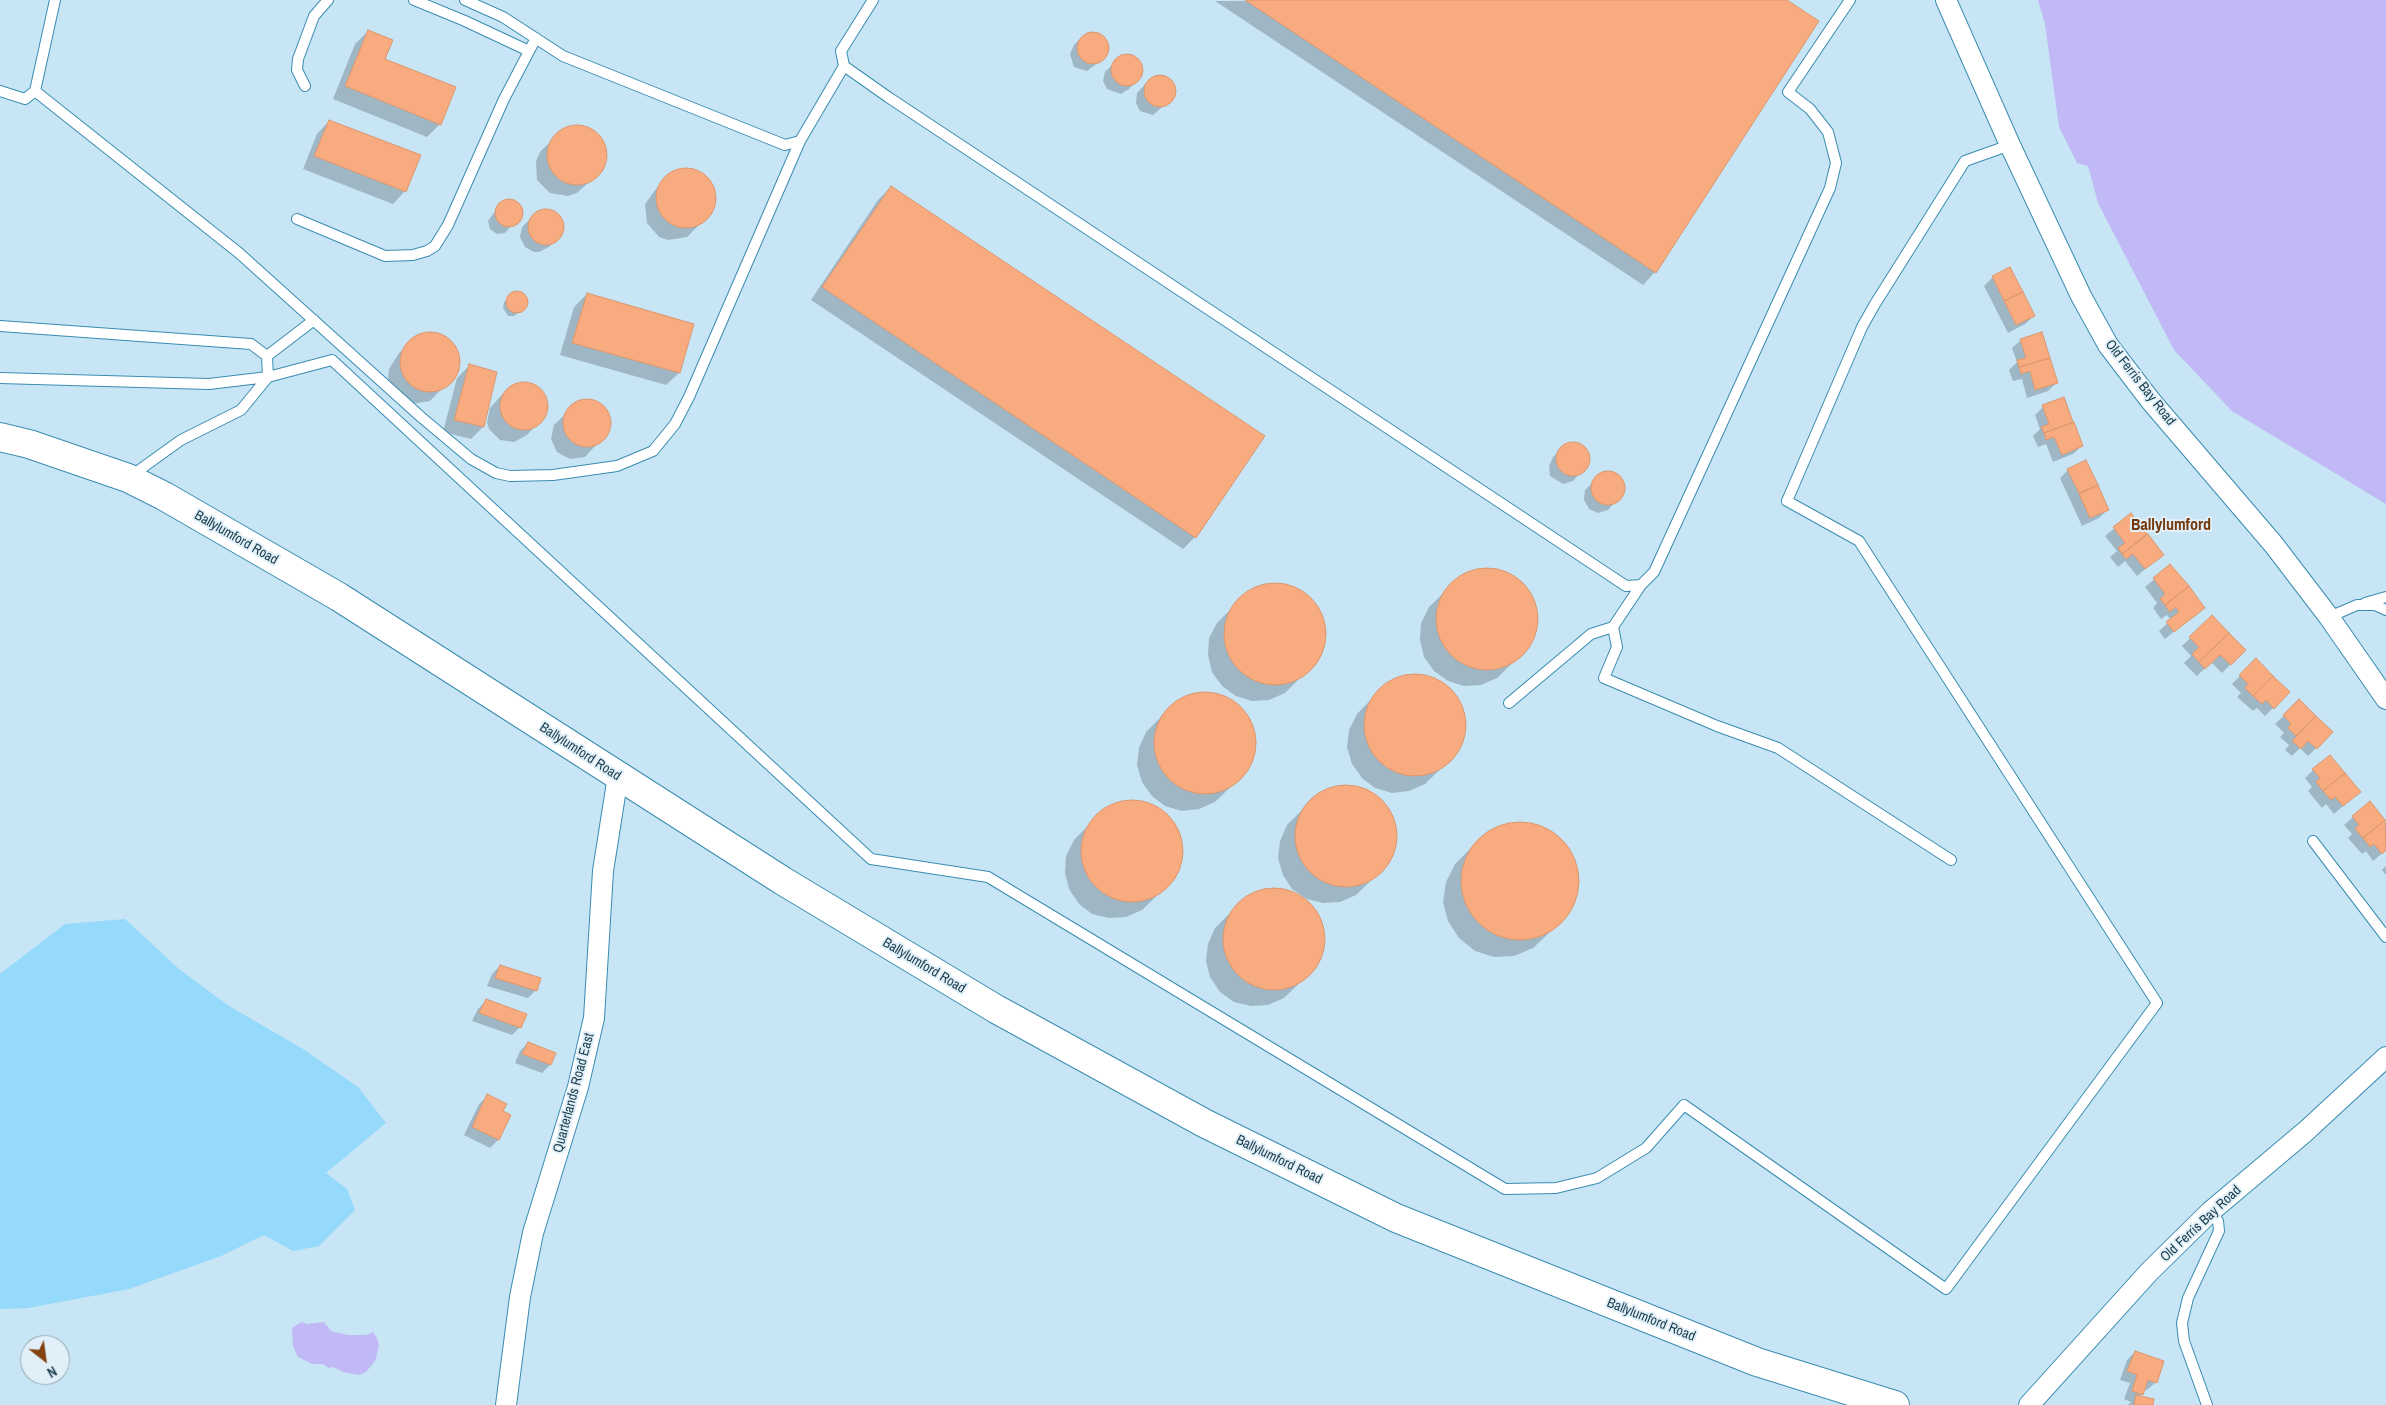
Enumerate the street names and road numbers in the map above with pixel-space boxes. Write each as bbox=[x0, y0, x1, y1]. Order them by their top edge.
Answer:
street label: Old Ferris Bay Road bbox=[2101, 337, 2179, 429]
street label: Ballylumford Road bbox=[191, 507, 281, 569]
street label: Ballylumford Road bbox=[536, 719, 624, 785]
street label: Ballylumford Road bbox=[879, 935, 969, 997]
street label: Quarterlands Road East bbox=[550, 1031, 598, 1155]
street label: Ballylumford Road bbox=[1233, 1132, 1325, 1188]
street label: Old Ferris Bay Road bbox=[2157, 1182, 2245, 1266]
street label: Ballylumford Road bbox=[1604, 1295, 1698, 1345]

